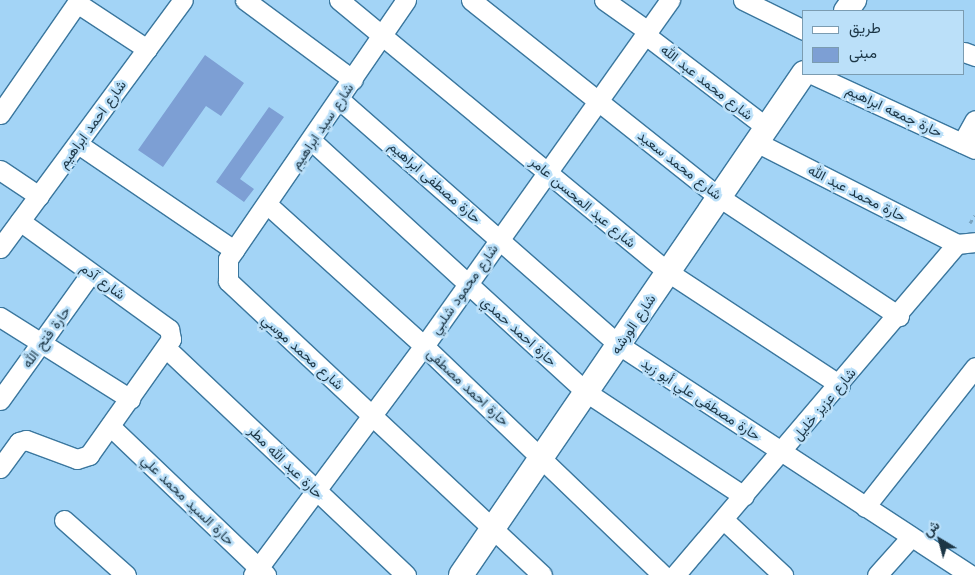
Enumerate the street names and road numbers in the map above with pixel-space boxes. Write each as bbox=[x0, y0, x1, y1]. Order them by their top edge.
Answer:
street label: شارع محمد عبد الله bbox=[658, 41, 756, 123]
street label: شارع احمد ابراهيم bbox=[54, 77, 130, 171]
street label: شارع سيد ابراهيم bbox=[287, 80, 357, 172]
street label: حارة جمعه ابراهيم bbox=[843, 81, 945, 141]
street label: شارع محمد سعيد bbox=[635, 127, 725, 203]
street label: حارة مصطفى ابراهيم bbox=[386, 137, 484, 227]
street label: شارع عبد المحسن عامر bbox=[527, 153, 639, 251]
street label: حارة محمد عبد الله bbox=[805, 161, 909, 225]
street label: شارع محمود شلبي bbox=[427, 241, 501, 337]
street label: شارع آدم bbox=[77, 259, 129, 303]
street label: شارع الورشه bbox=[607, 291, 659, 357]
street label: حارة احمد حمدي bbox=[478, 293, 560, 369]
street label: حارة فتح الله bbox=[18, 303, 74, 371]
street label: شارع محمد موسي bbox=[259, 311, 347, 393]
street label: حارة احمد مصطفى bbox=[424, 345, 512, 429]
street label: حارة مصطفى علي أبو زيد bbox=[638, 354, 764, 444]
street label: شارع عزيز خليل bbox=[789, 364, 859, 444]
street label: حارة عبد الله مطر bbox=[245, 422, 327, 502]
street label: حارة السيد محمد علي bbox=[138, 451, 238, 549]

